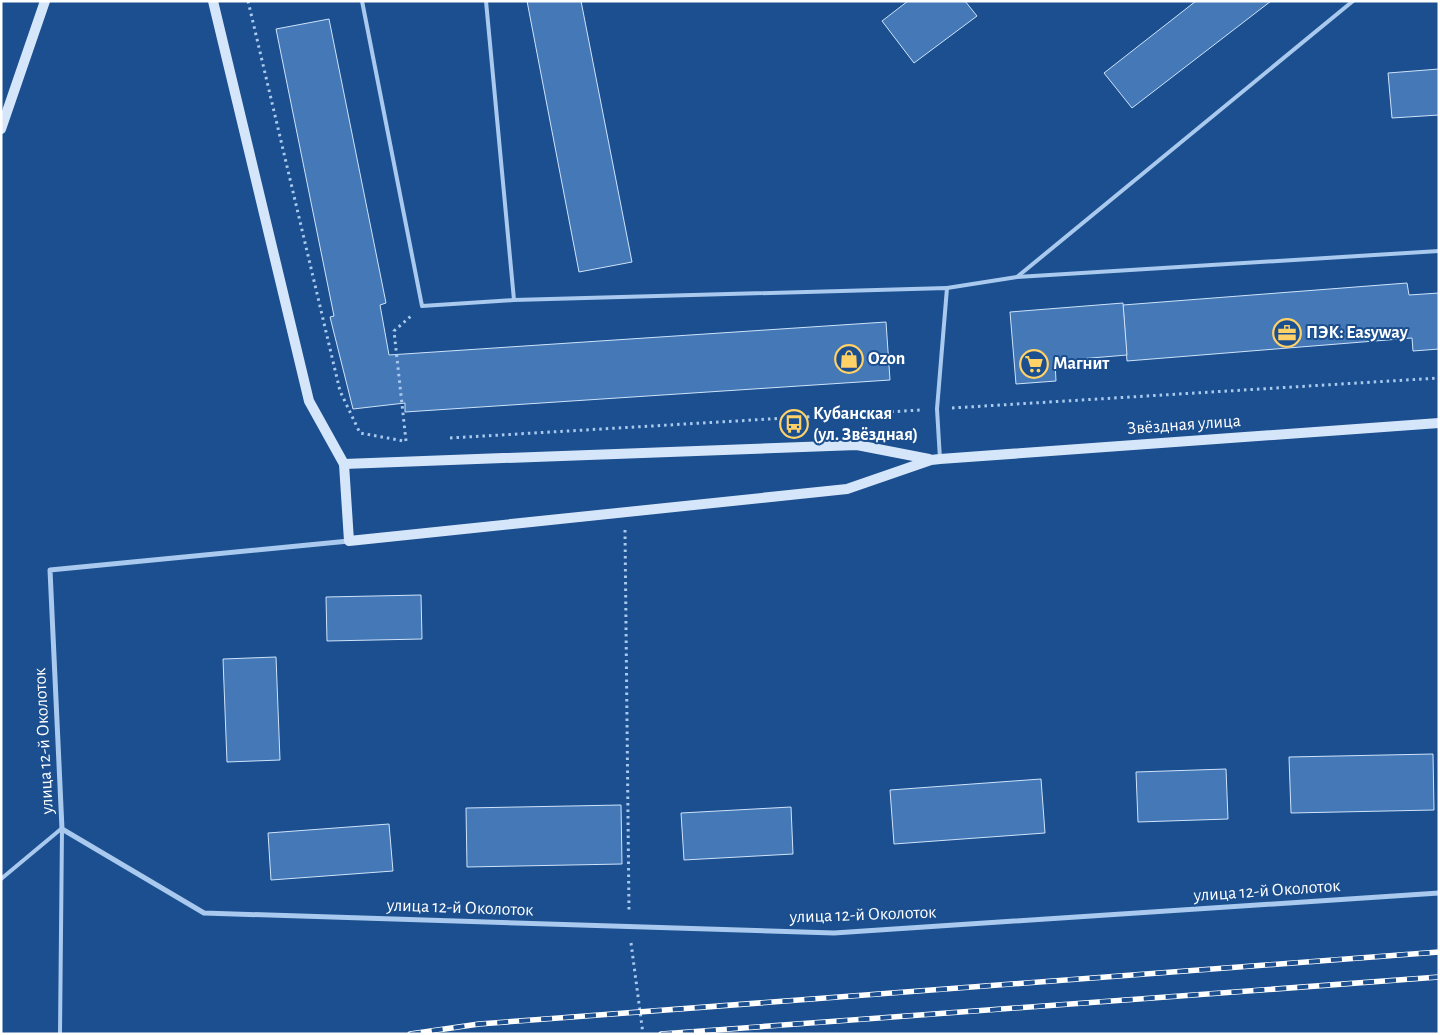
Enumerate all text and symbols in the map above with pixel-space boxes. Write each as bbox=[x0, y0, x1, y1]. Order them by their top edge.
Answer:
office icon: ПЭК: Easyway bbox=[1272, 318, 1302, 348]
place label: ПЭК: Easyway bbox=[1306, 324, 1409, 342]
shop icon: Ozon bbox=[834, 344, 864, 374]
supermarket icon: Магнит bbox=[1019, 349, 1049, 379]
place label: Ozon bbox=[868, 350, 905, 368]
place label: Магнит bbox=[1053, 355, 1110, 373]
place label: Кубанская (ул. Звёздная) bbox=[813, 405, 918, 444]
bus stop icon: Кубанская (ул. Звёздная) bbox=[779, 409, 809, 439]
street label: Звёздная улица bbox=[1127, 412, 1241, 438]
street label: улица 12-й Околоток bbox=[31, 666, 57, 816]
street label: улица 12-й Околоток bbox=[1192, 877, 1342, 905]
street label: улица 12-й Околоток bbox=[385, 896, 534, 920]
street label: улица 12-й Околоток bbox=[788, 903, 937, 927]

